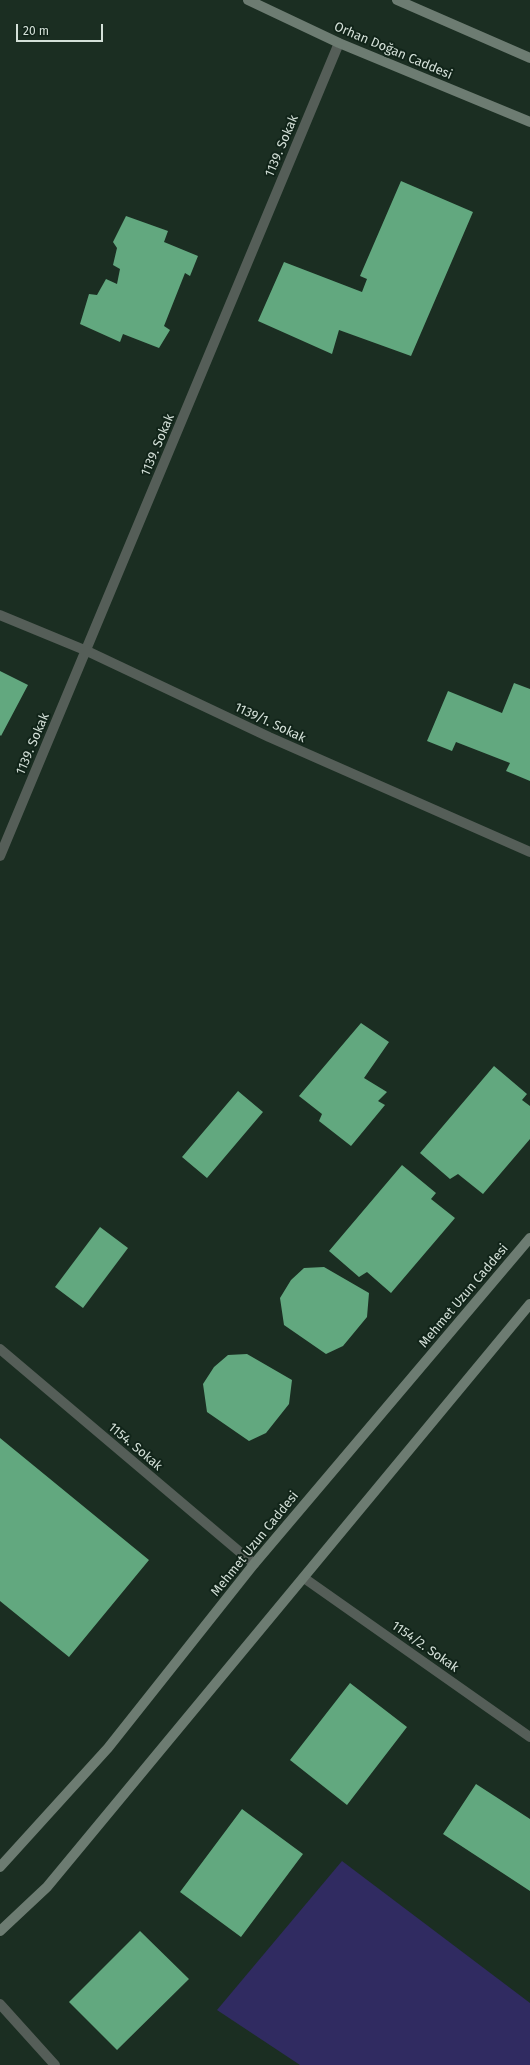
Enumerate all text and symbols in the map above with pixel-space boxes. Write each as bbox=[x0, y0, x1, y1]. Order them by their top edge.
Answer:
scale bar bbox=[18, 16, 105, 42]
street label: Orhan Doğan Caddesi bbox=[332, 19, 454, 83]
text: 20 m bbox=[23, 24, 49, 38]
street label: 1139. Sokak bbox=[262, 113, 302, 179]
street label: 1139. Sokak bbox=[138, 412, 178, 478]
street label: 1139/1. Sokak bbox=[232, 700, 308, 746]
street label: 1139. Sokak bbox=[13, 711, 53, 777]
street label: Mehmet Uzun Caddesi bbox=[416, 1241, 512, 1351]
street label: 1154. Sokak bbox=[105, 1420, 165, 1474]
street label: Mehmet Uzun Caddesi bbox=[208, 1488, 302, 1600]
street label: 1154/2. Sokak bbox=[388, 1618, 462, 1676]

